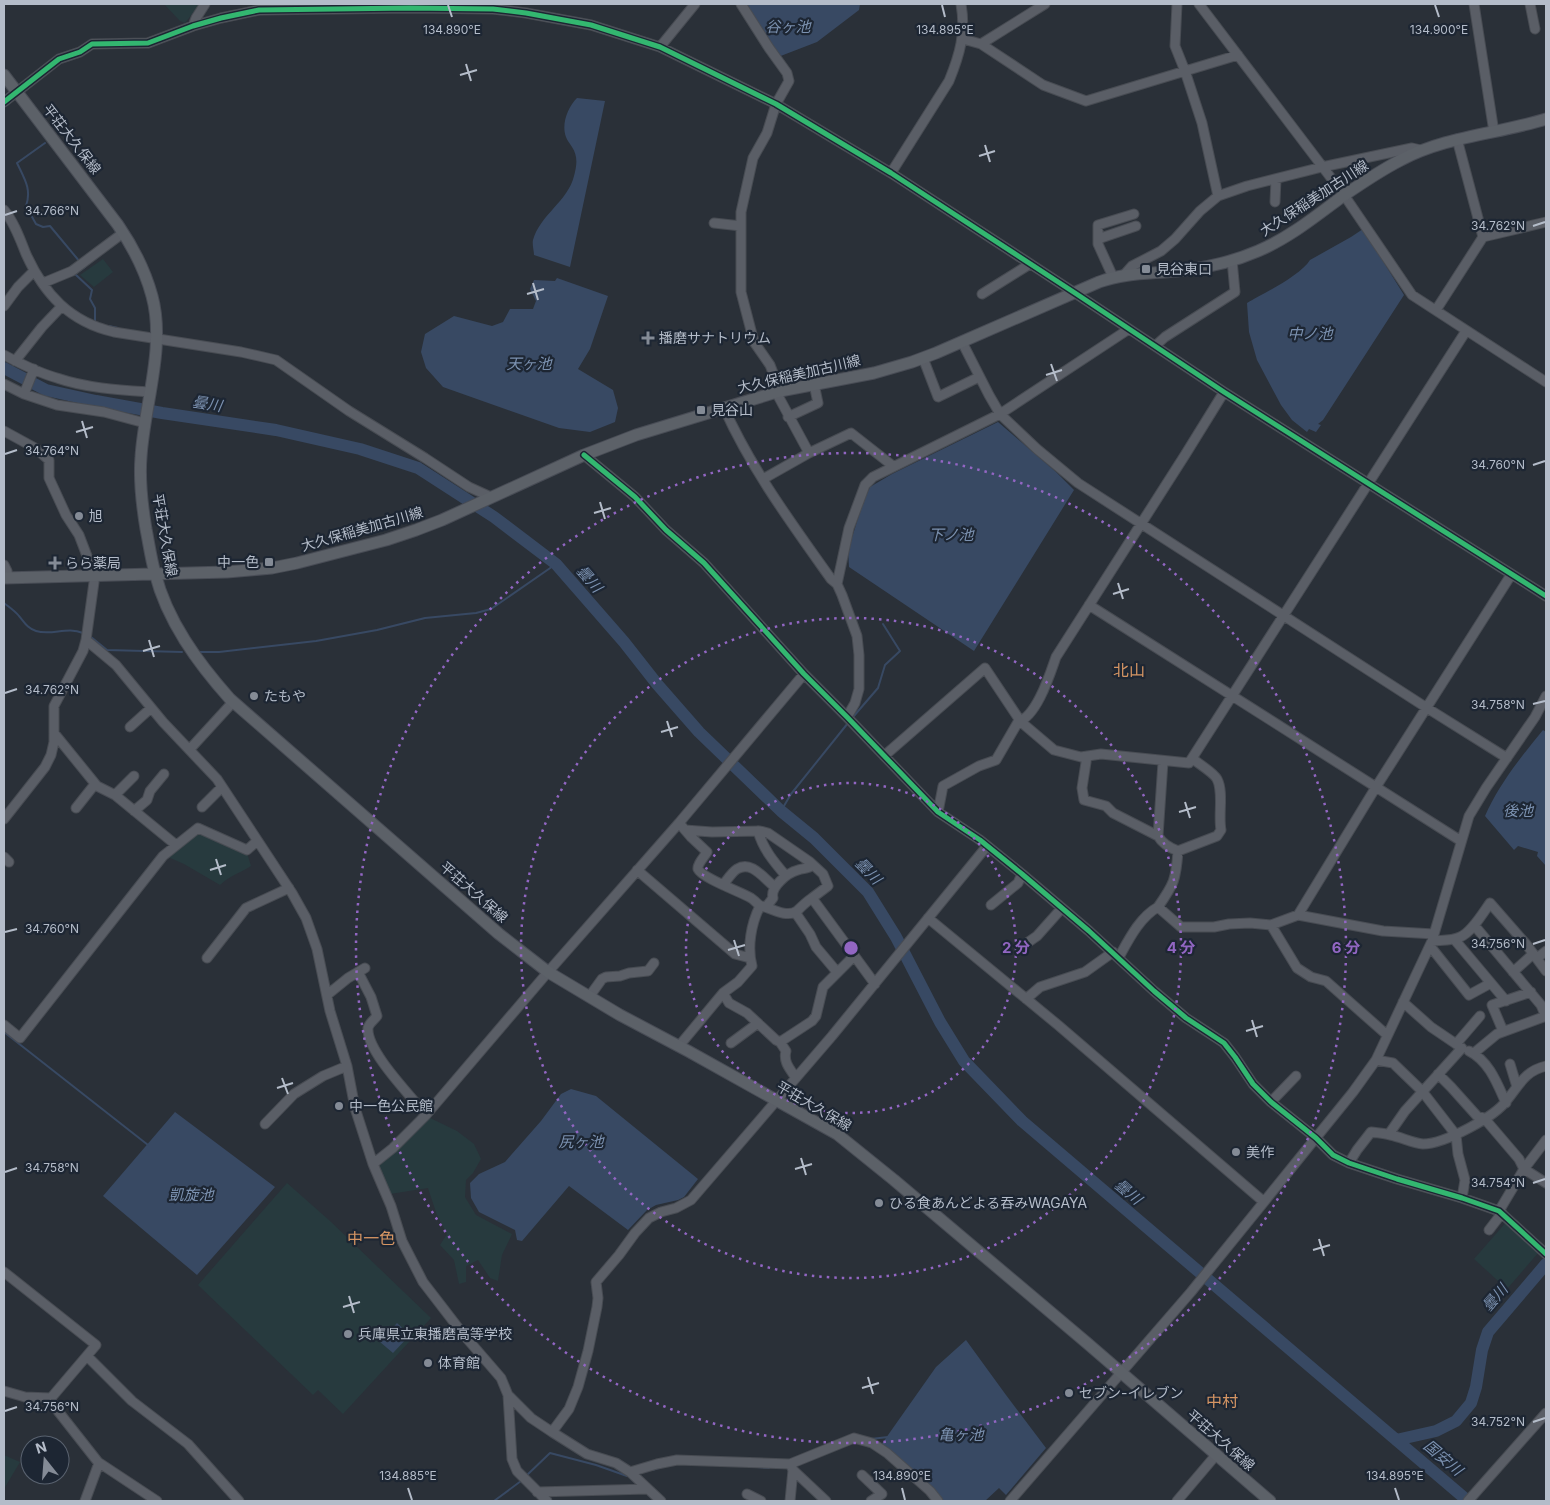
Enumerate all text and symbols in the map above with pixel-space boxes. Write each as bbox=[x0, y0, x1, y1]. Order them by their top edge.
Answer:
water label: 谷ヶ池 bbox=[765, 17, 812, 36]
text: 134.890°E bbox=[423, 22, 481, 37]
text: 134.895°E bbox=[916, 22, 974, 37]
text: 134.900°E bbox=[1410, 22, 1468, 37]
street label: 平荘大久保線 bbox=[40, 100, 105, 177]
street label: 大久保稲美加古川線 bbox=[1256, 156, 1371, 239]
text: 34.766°N bbox=[25, 203, 79, 218]
text: 34.762°N bbox=[1471, 218, 1525, 233]
place label: 見谷東口 bbox=[1156, 260, 1212, 277]
marker: 見谷東口 bbox=[1140, 263, 1152, 275]
water label: 中ノ池 bbox=[1287, 324, 1334, 343]
place label: 播磨サナトリウム bbox=[659, 329, 771, 346]
marker: 播磨サナトリウム bbox=[641, 331, 655, 345]
street label: 大久保稲美加古川線 bbox=[736, 351, 862, 396]
water label: 天ヶ池 bbox=[506, 354, 553, 373]
water label: 曇川 bbox=[191, 392, 225, 416]
place label: 見谷山 bbox=[711, 401, 753, 418]
marker: 見谷山 bbox=[695, 404, 707, 416]
text: 34.764°N bbox=[25, 443, 79, 458]
text: 34.760°N bbox=[1471, 457, 1525, 472]
street label: 平荘大久保線 bbox=[150, 492, 181, 578]
street label: 大久保稲美加古川線 bbox=[299, 503, 425, 554]
place label: 旭 bbox=[89, 507, 103, 524]
marker: 旭 bbox=[73, 510, 85, 522]
water label: 下ノ池 bbox=[928, 525, 975, 544]
place label: 中一色 bbox=[217, 553, 259, 570]
place label: らら薬局 bbox=[65, 554, 121, 571]
marker: 中一色 bbox=[263, 556, 275, 568]
marker: らら薬局 bbox=[49, 557, 61, 569]
water label: 曇川 bbox=[572, 561, 608, 598]
district label: 北山 bbox=[1113, 660, 1145, 680]
text: 34.762°N bbox=[25, 682, 79, 697]
place label: たもや bbox=[264, 687, 306, 704]
marker: たもや bbox=[248, 690, 260, 702]
text: 34.758°N bbox=[1471, 697, 1525, 712]
water label: 後池 bbox=[1503, 801, 1535, 820]
water label: 曇川 bbox=[851, 853, 887, 889]
street label: 平荘大久保線 bbox=[437, 858, 512, 926]
text: 34.760°N bbox=[25, 921, 79, 936]
text: 34.756°N bbox=[1471, 936, 1525, 951]
text: 2 分 bbox=[1002, 938, 1030, 957]
text: 4 分 bbox=[1167, 938, 1195, 957]
text: 6 分 bbox=[1332, 938, 1360, 957]
centre of rings bbox=[842, 939, 860, 957]
street label: 平荘大久保線 bbox=[774, 1077, 855, 1134]
place label: 中一色公民館 bbox=[349, 1097, 433, 1114]
marker: 中一色公民館 bbox=[333, 1100, 345, 1112]
water label: 尻ヶ池 bbox=[558, 1132, 605, 1151]
place label: 美作 bbox=[1246, 1143, 1274, 1160]
marker: 美作 bbox=[1230, 1146, 1242, 1158]
text: 34.758°N bbox=[25, 1160, 79, 1175]
water label: 曇川 bbox=[1111, 1175, 1147, 1210]
text: 34.754°N bbox=[1471, 1175, 1525, 1190]
water label: 凱旋池 bbox=[168, 1185, 215, 1204]
place label: ひる食あんどよる吞みWAGAYA bbox=[889, 1194, 1088, 1211]
marker: ひる食あんどよる吞みWAGAYA bbox=[873, 1197, 885, 1209]
district label: 中一色 bbox=[347, 1228, 395, 1248]
water label: 曇川 bbox=[1478, 1279, 1513, 1315]
place label: 兵庫県立東播磨高等学校 bbox=[358, 1325, 512, 1342]
marker: 兵庫県立東播磨高等学校 bbox=[342, 1328, 354, 1340]
place label: 体育館 bbox=[438, 1354, 480, 1371]
marker: 体育館 bbox=[422, 1357, 434, 1369]
place label: セブン-イレブン bbox=[1079, 1384, 1183, 1401]
marker: セブン-イレブン bbox=[1063, 1387, 1075, 1399]
district label: 中村 bbox=[1206, 1391, 1238, 1411]
text: 34.756°N bbox=[25, 1399, 79, 1414]
street label: 平荘大久保線 bbox=[1184, 1406, 1259, 1474]
text: 34.752°N bbox=[1471, 1414, 1525, 1429]
water label: 亀ヶ池 bbox=[938, 1425, 985, 1444]
north arrow bbox=[20, 1435, 70, 1485]
water label: 国安川 bbox=[1420, 1436, 1468, 1481]
text: N bbox=[33, 1437, 49, 1457]
text: 134.885°E bbox=[379, 1468, 437, 1483]
text: 134.890°E bbox=[873, 1468, 931, 1483]
text: 134.895°E bbox=[1366, 1468, 1424, 1483]

